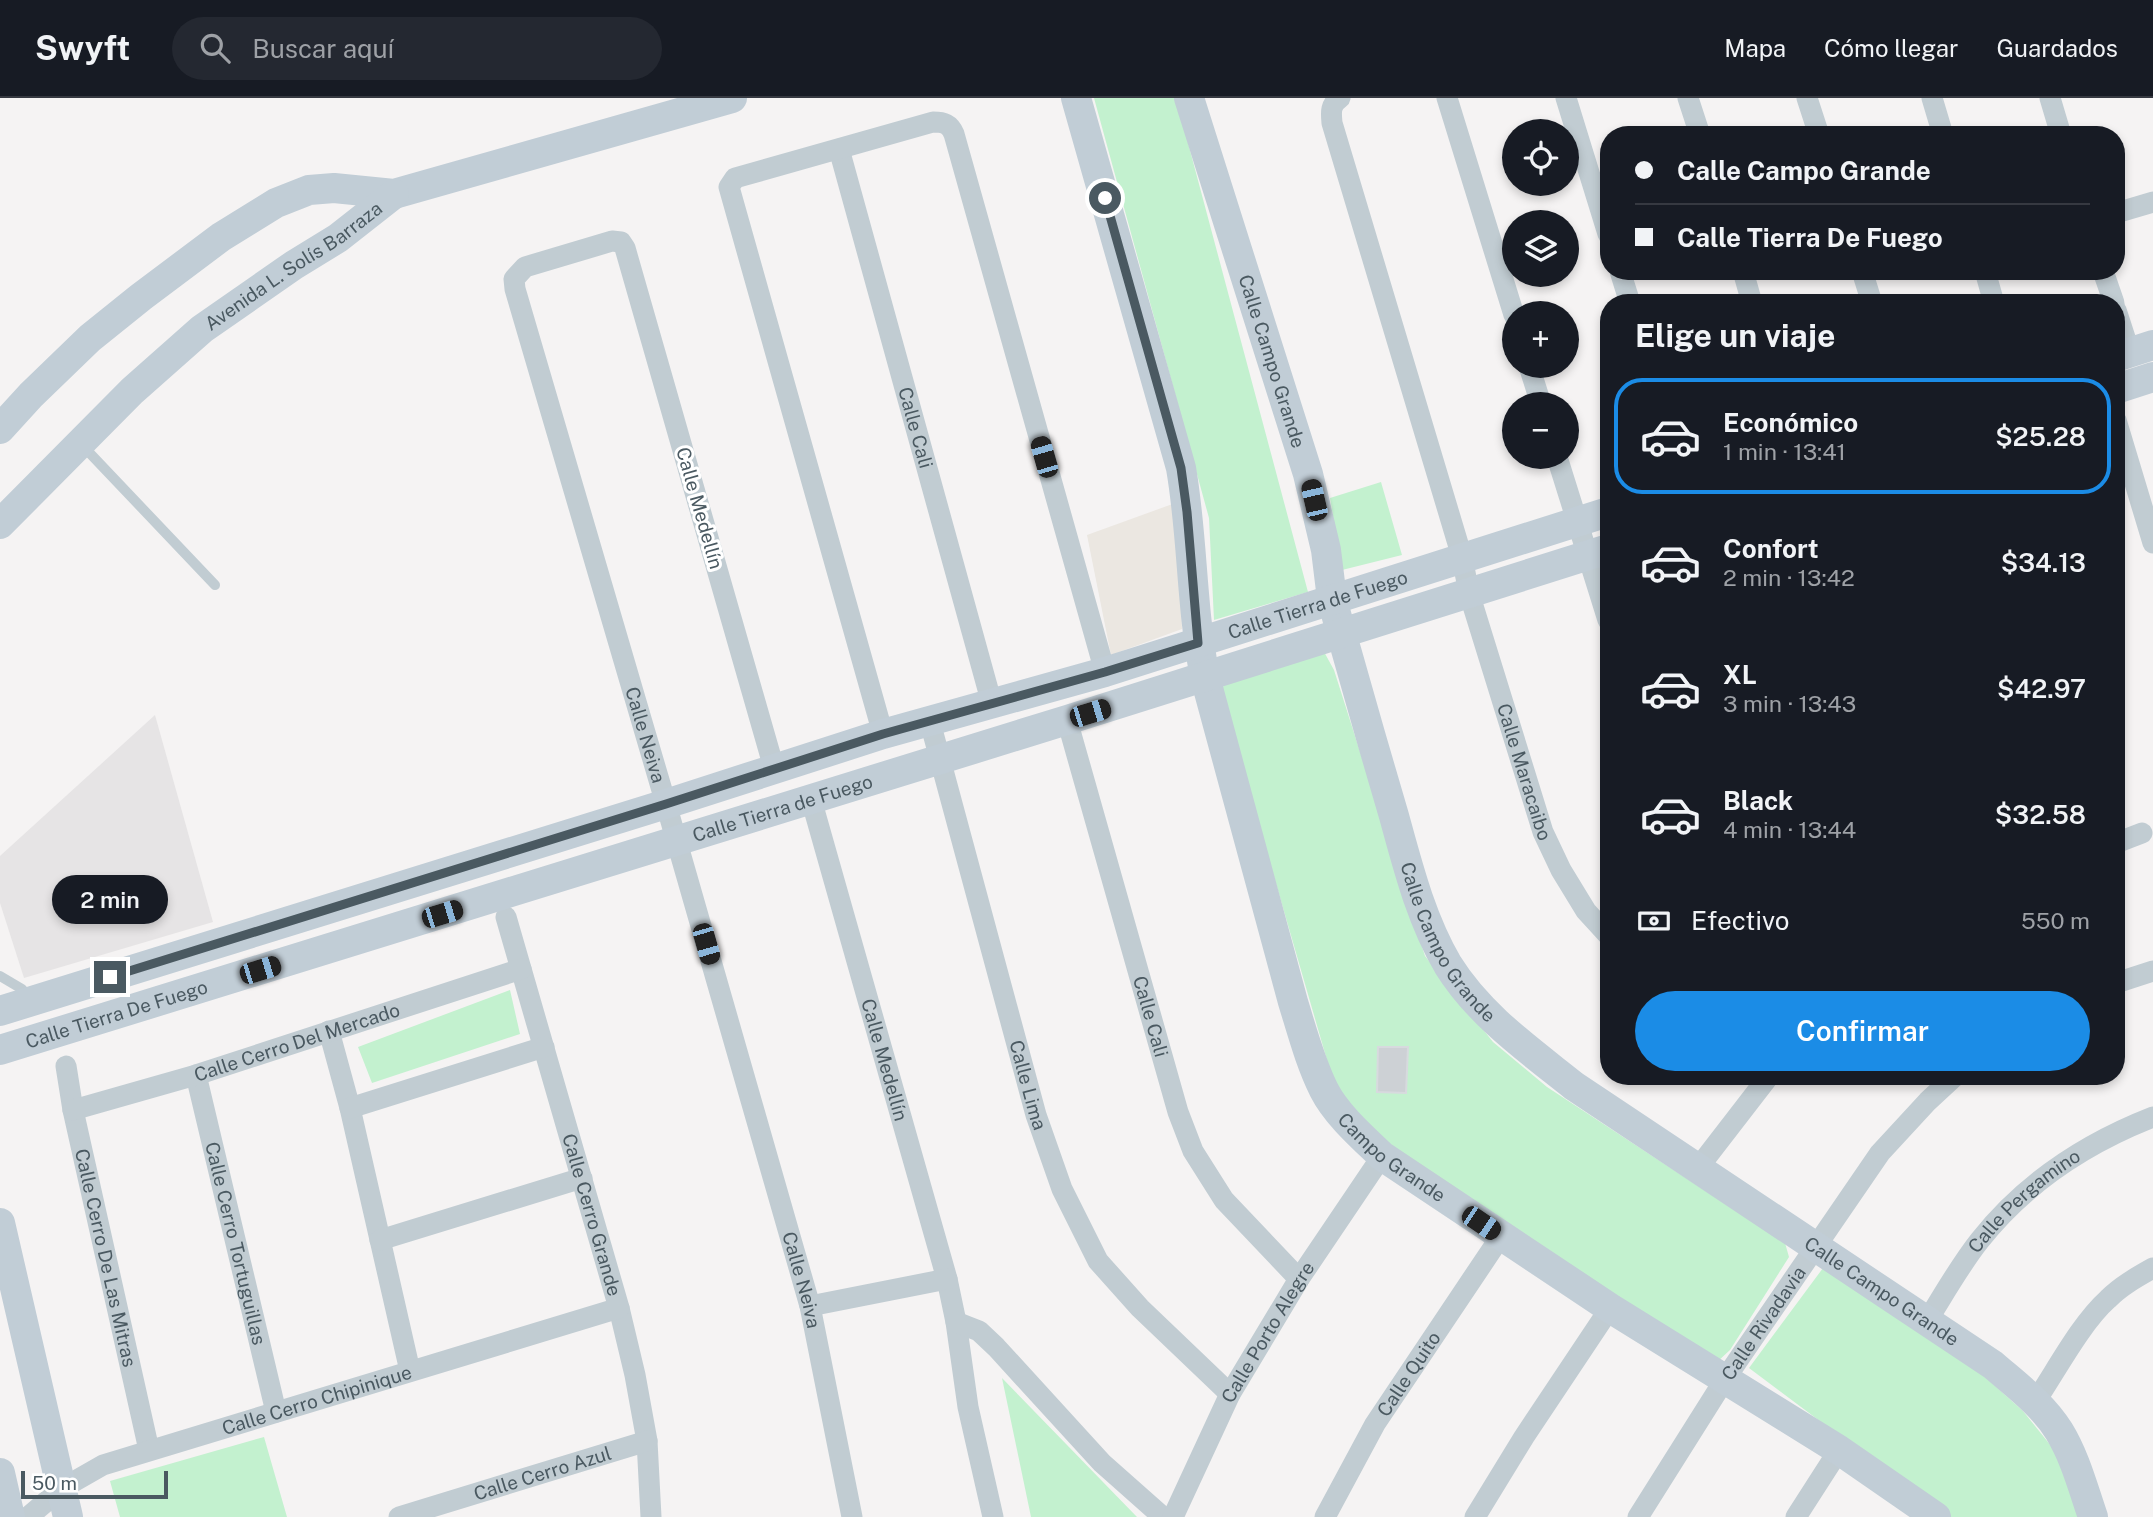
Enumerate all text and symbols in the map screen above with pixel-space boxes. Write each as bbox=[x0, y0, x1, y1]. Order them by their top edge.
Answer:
search box bbox=[172, 17, 662, 80]
text: Swyft bbox=[35, 29, 130, 67]
icon: search bbox=[196, 29, 234, 67]
text: Buscar aquí bbox=[252, 33, 394, 64]
text: Mapa bbox=[1724, 34, 1786, 62]
text: Cómo llegar bbox=[1824, 34, 1958, 62]
text: Guardados bbox=[1996, 34, 2118, 62]
map controls bbox=[1502, 119, 1579, 469]
button: locate bbox=[1502, 119, 1579, 196]
text: Calle Campo Grande bbox=[1677, 155, 1931, 186]
route start bbox=[1089, 182, 1121, 214]
street label: Avenida L. Solís Barraza bbox=[201, 197, 386, 335]
button: layers bbox=[1502, 210, 1579, 287]
text: Calle Tierra De Fuego bbox=[1677, 222, 1943, 253]
street label: Calle Campo Grande bbox=[1235, 272, 1310, 451]
button: + bbox=[1502, 301, 1579, 378]
text: Elige un viaje bbox=[1635, 317, 1835, 354]
street label: Calle Cali bbox=[894, 385, 937, 471]
button: − bbox=[1502, 392, 1579, 469]
icon: car bbox=[1639, 405, 1702, 468]
text: Económico bbox=[1723, 407, 1858, 438]
text: $25.28 bbox=[1995, 421, 2086, 452]
car bbox=[1029, 434, 1060, 480]
text: 1 min · 13:41 bbox=[1723, 438, 1846, 465]
street label: Calle Medellín bbox=[672, 444, 728, 572]
car bbox=[1300, 477, 1329, 523]
icon: car bbox=[1639, 531, 1702, 594]
text: Confort bbox=[1723, 533, 1819, 564]
text: $34.13 bbox=[2001, 547, 2086, 578]
text: 2 min · 13:42 bbox=[1723, 564, 1855, 591]
street label: Calle Tierra de Fuego bbox=[1225, 565, 1410, 643]
icon: car bbox=[1639, 657, 1702, 720]
text: XL bbox=[1723, 659, 1757, 690]
text: $42.97 bbox=[1997, 673, 2086, 704]
street label: Calle Neiva bbox=[621, 684, 670, 786]
text: 3 min · 13:43 bbox=[1723, 690, 1856, 717]
car bbox=[1067, 697, 1114, 729]
street label: Calle Maracaibo bbox=[1493, 701, 1556, 844]
street label: Calle Tierra de Fuego bbox=[690, 770, 875, 846]
icon: car bbox=[1639, 783, 1702, 846]
text: Black bbox=[1723, 785, 1793, 816]
text: $32.58 bbox=[1995, 799, 2086, 830]
text: 4 min · 13:44 bbox=[1723, 816, 1856, 843]
street label: Calle Campo Grande bbox=[1396, 859, 1500, 1026]
callout: 2 min bbox=[52, 876, 168, 924]
text: 2 min bbox=[80, 886, 140, 913]
car bbox=[419, 898, 466, 930]
icon: cash bbox=[1635, 902, 1673, 940]
text: Efectivo bbox=[1691, 905, 1789, 936]
text: 550 m bbox=[2021, 907, 2090, 934]
car bbox=[691, 921, 722, 967]
car bbox=[237, 954, 284, 986]
route end bbox=[94, 961, 126, 993]
street label: Calle Cali bbox=[1129, 973, 1173, 1059]
street label: Calle Tierra De Fuego bbox=[23, 975, 210, 1052]
button: Confirmar bbox=[1635, 991, 2090, 1071]
street label: Calle Medellín bbox=[857, 996, 913, 1123]
street label: Calle Cerro Del Mercado bbox=[191, 998, 403, 1086]
street label: Calle Lima bbox=[1005, 1038, 1051, 1133]
street label: Campo Grande bbox=[1333, 1108, 1450, 1206]
street label: Calle Cerro Grande bbox=[558, 1131, 626, 1299]
street label: Calle Cerro Tortuguillas bbox=[201, 1139, 271, 1347]
street label: Calle Pergamino bbox=[1963, 1144, 2084, 1257]
street label: Calle Cerro De Las Mitras bbox=[71, 1147, 141, 1369]
car bbox=[1458, 1203, 1505, 1243]
street label: Calle Neiva bbox=[778, 1229, 825, 1330]
street label: Calle Campo Grande bbox=[1801, 1232, 1963, 1350]
street label: Calle Porto Alegre bbox=[1217, 1257, 1319, 1406]
street label: Calle Rivadavia bbox=[1717, 1262, 1810, 1384]
street label: Calle Quito bbox=[1372, 1327, 1445, 1420]
street label: Calle Cerro Chipinique bbox=[219, 1361, 414, 1439]
street label: Calle Cerro Azul bbox=[471, 1442, 614, 1505]
scale bar bbox=[21, 1468, 168, 1500]
text: 50 m bbox=[32, 1472, 77, 1494]

